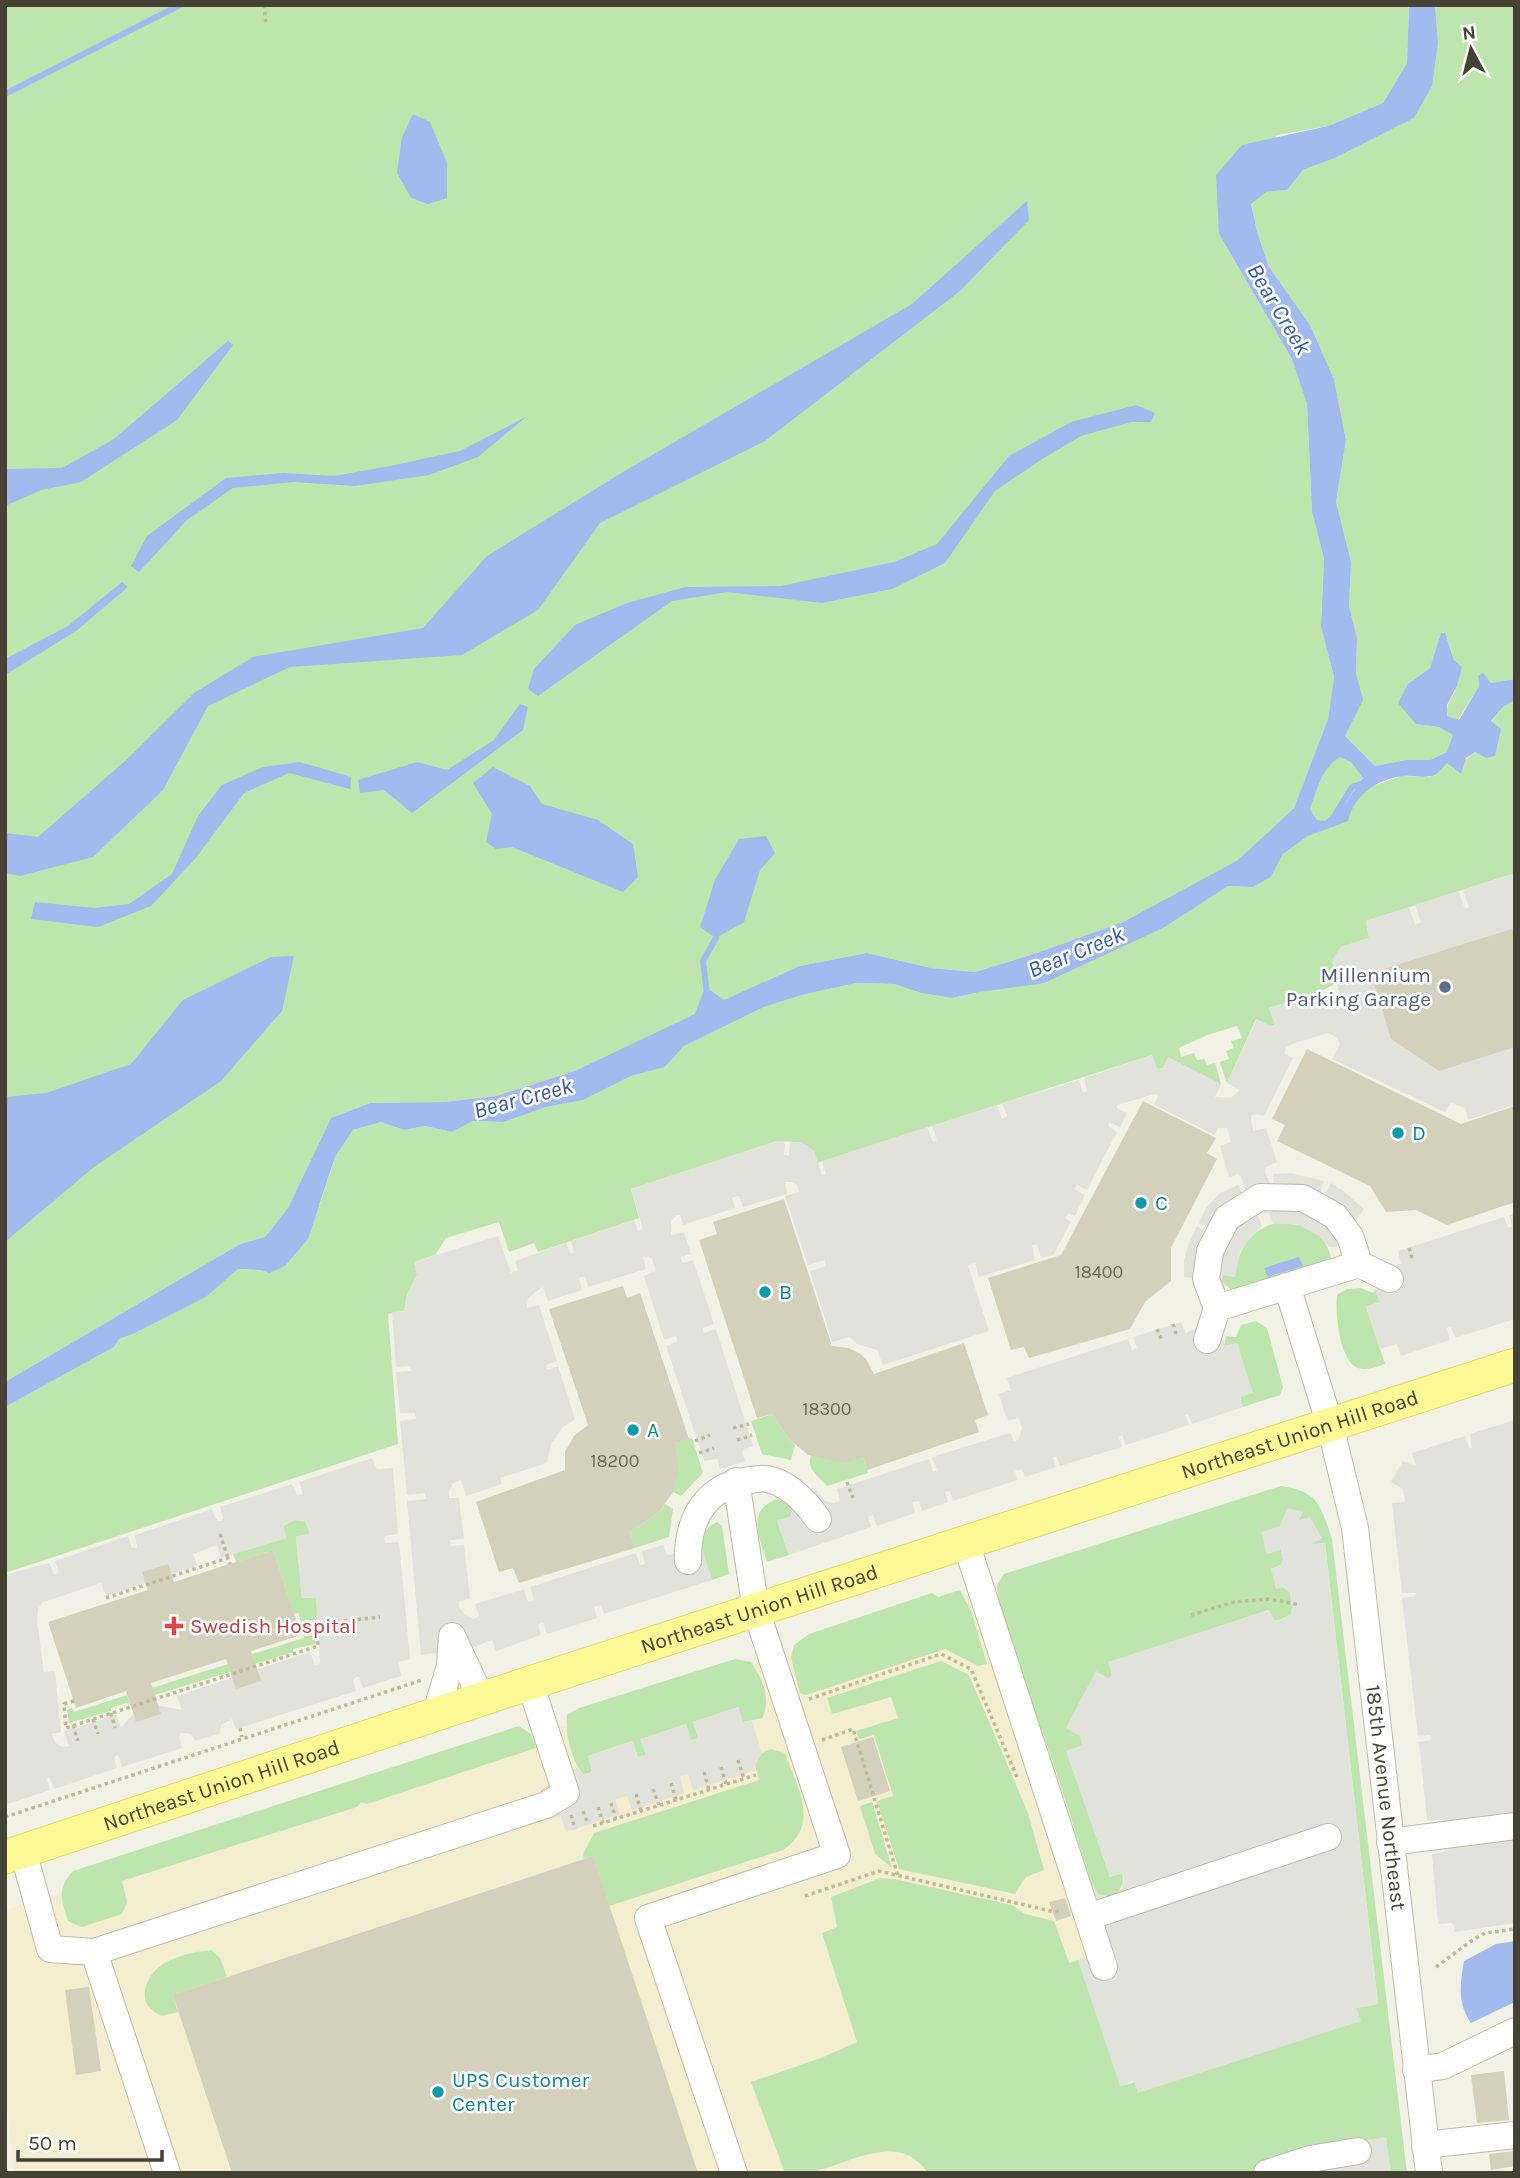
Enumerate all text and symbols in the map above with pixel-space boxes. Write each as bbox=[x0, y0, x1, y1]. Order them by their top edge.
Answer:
north arrow bbox=[1436, 14, 1506, 84]
text: N bbox=[1461, 21, 1477, 45]
water label: Bear Creek bbox=[1241, 259, 1317, 360]
water label: Bear Creek bbox=[1024, 920, 1128, 984]
place label: Millennium Parking Garage bbox=[1286, 963, 1431, 1011]
marker: Millennium Parking Garage bbox=[1437, 979, 1453, 995]
water label: Bear Creek bbox=[470, 1072, 576, 1124]
place label: D bbox=[1412, 1121, 1426, 1145]
marker: D bbox=[1390, 1125, 1406, 1141]
place label: C bbox=[1155, 1191, 1168, 1215]
marker: C bbox=[1133, 1195, 1149, 1211]
house number: 18400 bbox=[1075, 1261, 1123, 1283]
place label: B bbox=[779, 1280, 792, 1304]
marker: B bbox=[757, 1284, 773, 1300]
street label: Northeast Union Hill Road bbox=[1178, 1385, 1421, 1484]
house number: 18300 bbox=[802, 1398, 852, 1420]
place label: A bbox=[647, 1418, 659, 1442]
marker: A bbox=[625, 1422, 641, 1438]
house number: 18200 bbox=[591, 1450, 639, 1472]
street label: Northeast Union Hill Road bbox=[638, 1560, 881, 1658]
place label: Swedish Hospital bbox=[190, 1614, 357, 1638]
marker: Swedish Hospital bbox=[164, 1616, 184, 1636]
street label: 185th Avenue Northeast bbox=[1361, 1684, 1411, 1912]
street label: Northeast Union Hill Road bbox=[100, 1735, 343, 1836]
place label: UPS Customer Center bbox=[452, 2068, 589, 2116]
marker: UPS Customer Center bbox=[430, 2084, 446, 2100]
scale bar bbox=[18, 2118, 161, 2162]
text: 50 m bbox=[28, 2131, 77, 2155]

